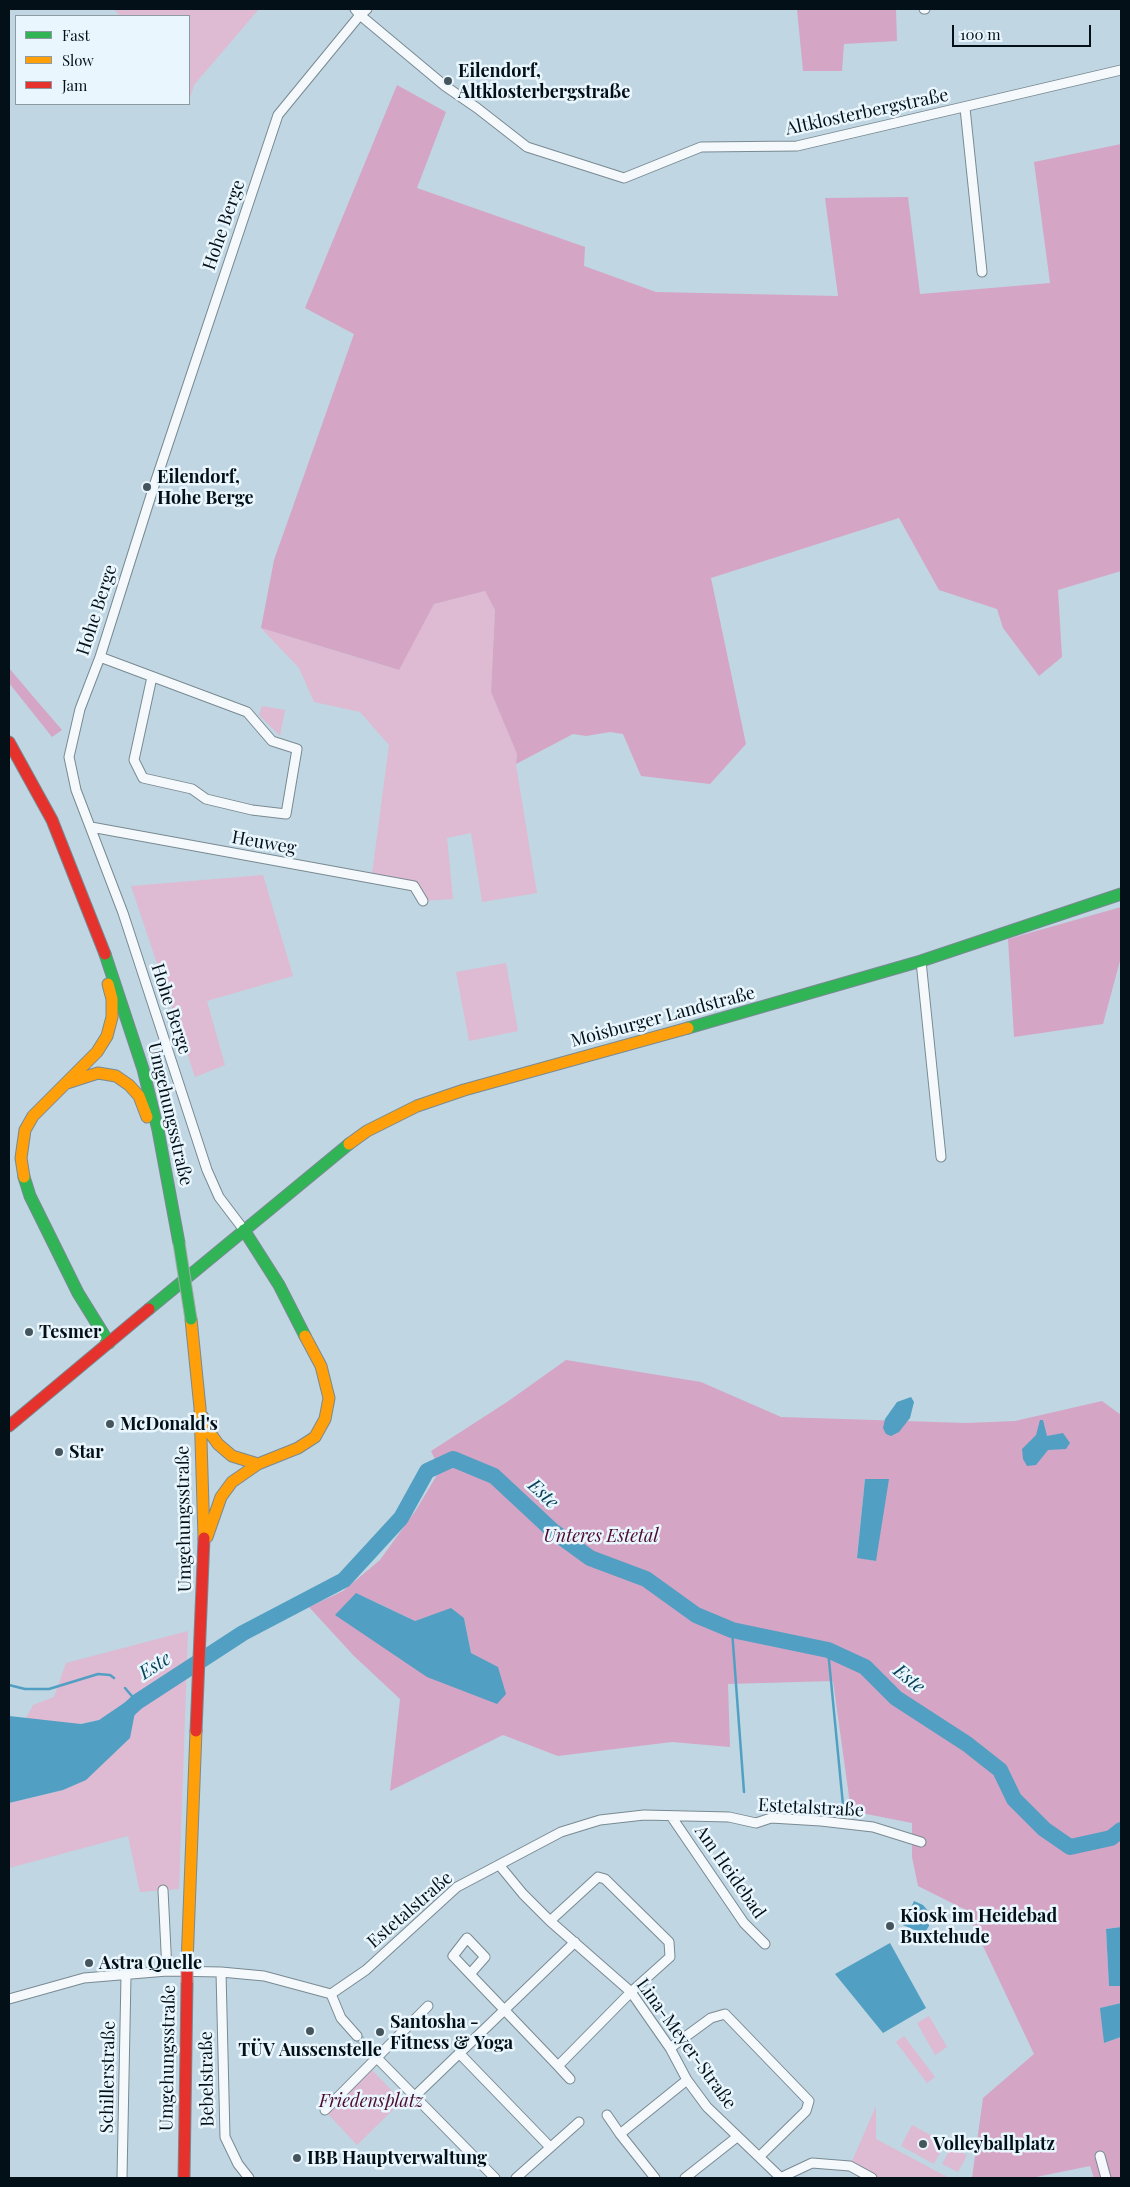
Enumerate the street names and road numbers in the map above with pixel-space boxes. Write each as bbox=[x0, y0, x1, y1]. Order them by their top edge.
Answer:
street label: Altklosterbergstraße bbox=[784, 84, 950, 140]
street label: Hohe Berge bbox=[198, 177, 250, 273]
street label: Hohe Berge bbox=[72, 562, 122, 658]
street label: Heuweg bbox=[230, 827, 298, 859]
street label: Hohe Berge bbox=[146, 961, 196, 1057]
street label: Moisburger Landstraße bbox=[569, 982, 757, 1052]
street label: Umgehungsstraße bbox=[143, 1040, 197, 1188]
street label: Umgehungsstraße bbox=[172, 1446, 196, 1592]
street label: Estetalstraße bbox=[758, 1794, 864, 1822]
street label: Am Heidebad bbox=[690, 1821, 770, 1923]
street label: Estetalstraße bbox=[363, 1867, 457, 1953]
street label: Lina-Meyer-Straße bbox=[631, 1975, 741, 2113]
street label: Umgehungsstraße bbox=[156, 1985, 180, 2131]
street label: Schillerstraße bbox=[96, 2021, 120, 2133]
street label: Bebelstraße bbox=[195, 2031, 219, 2127]

